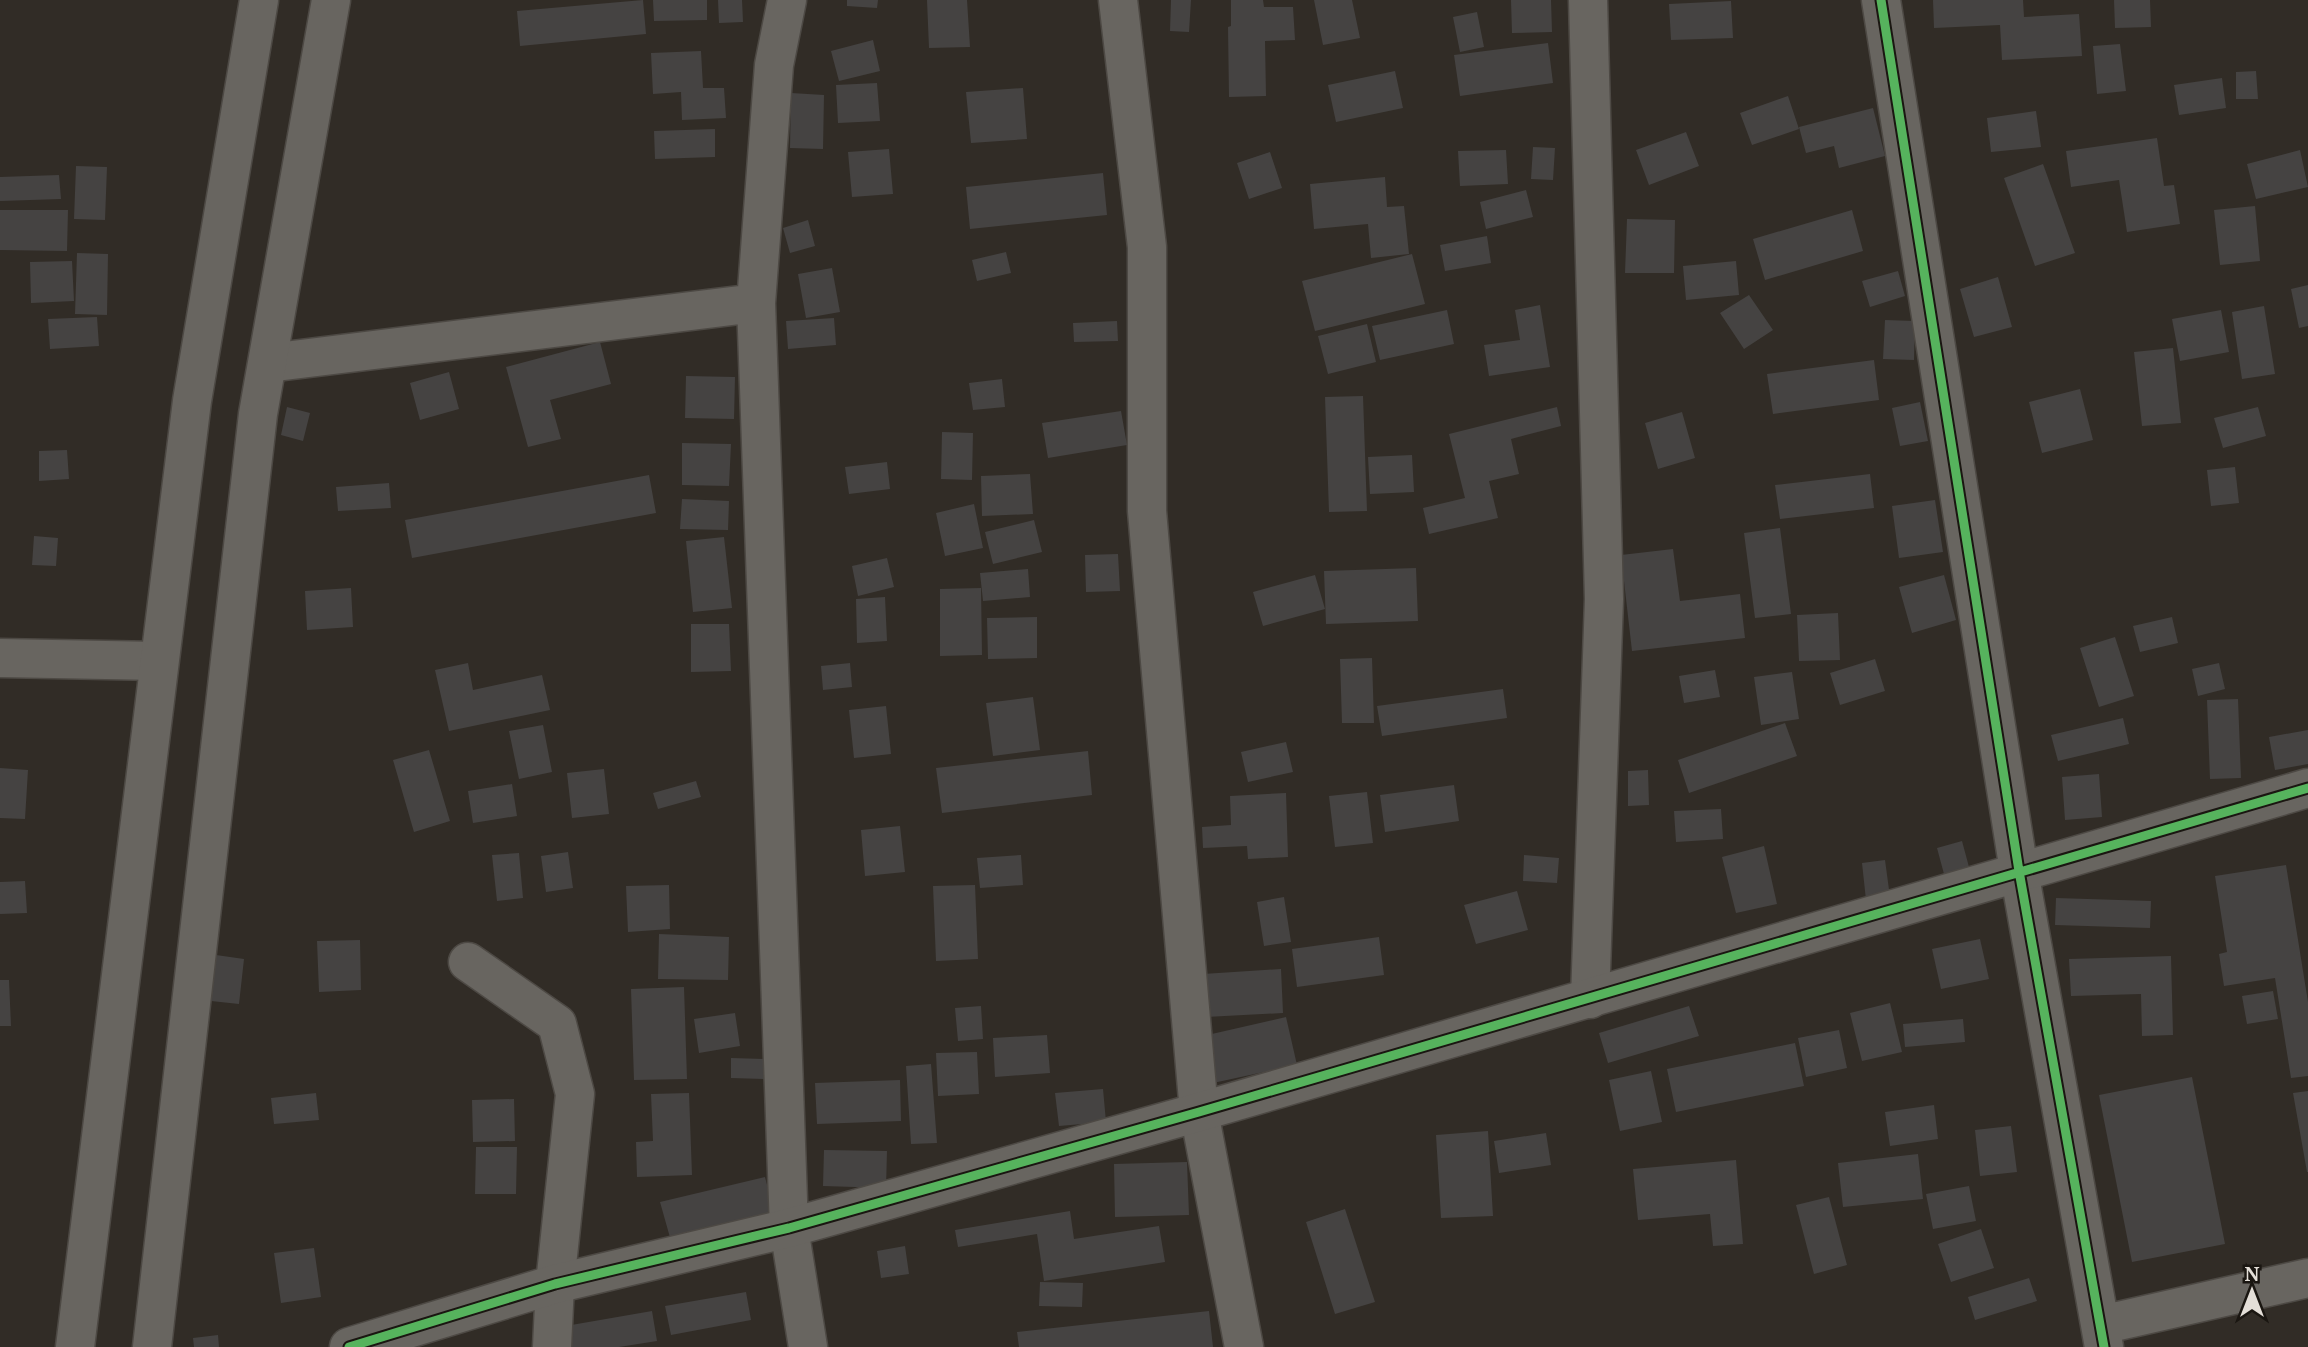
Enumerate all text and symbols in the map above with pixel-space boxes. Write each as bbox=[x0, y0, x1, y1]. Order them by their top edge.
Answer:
north arrow bbox=[2217, 1256, 2287, 1326]
text: N bbox=[2245, 1261, 2260, 1287]

